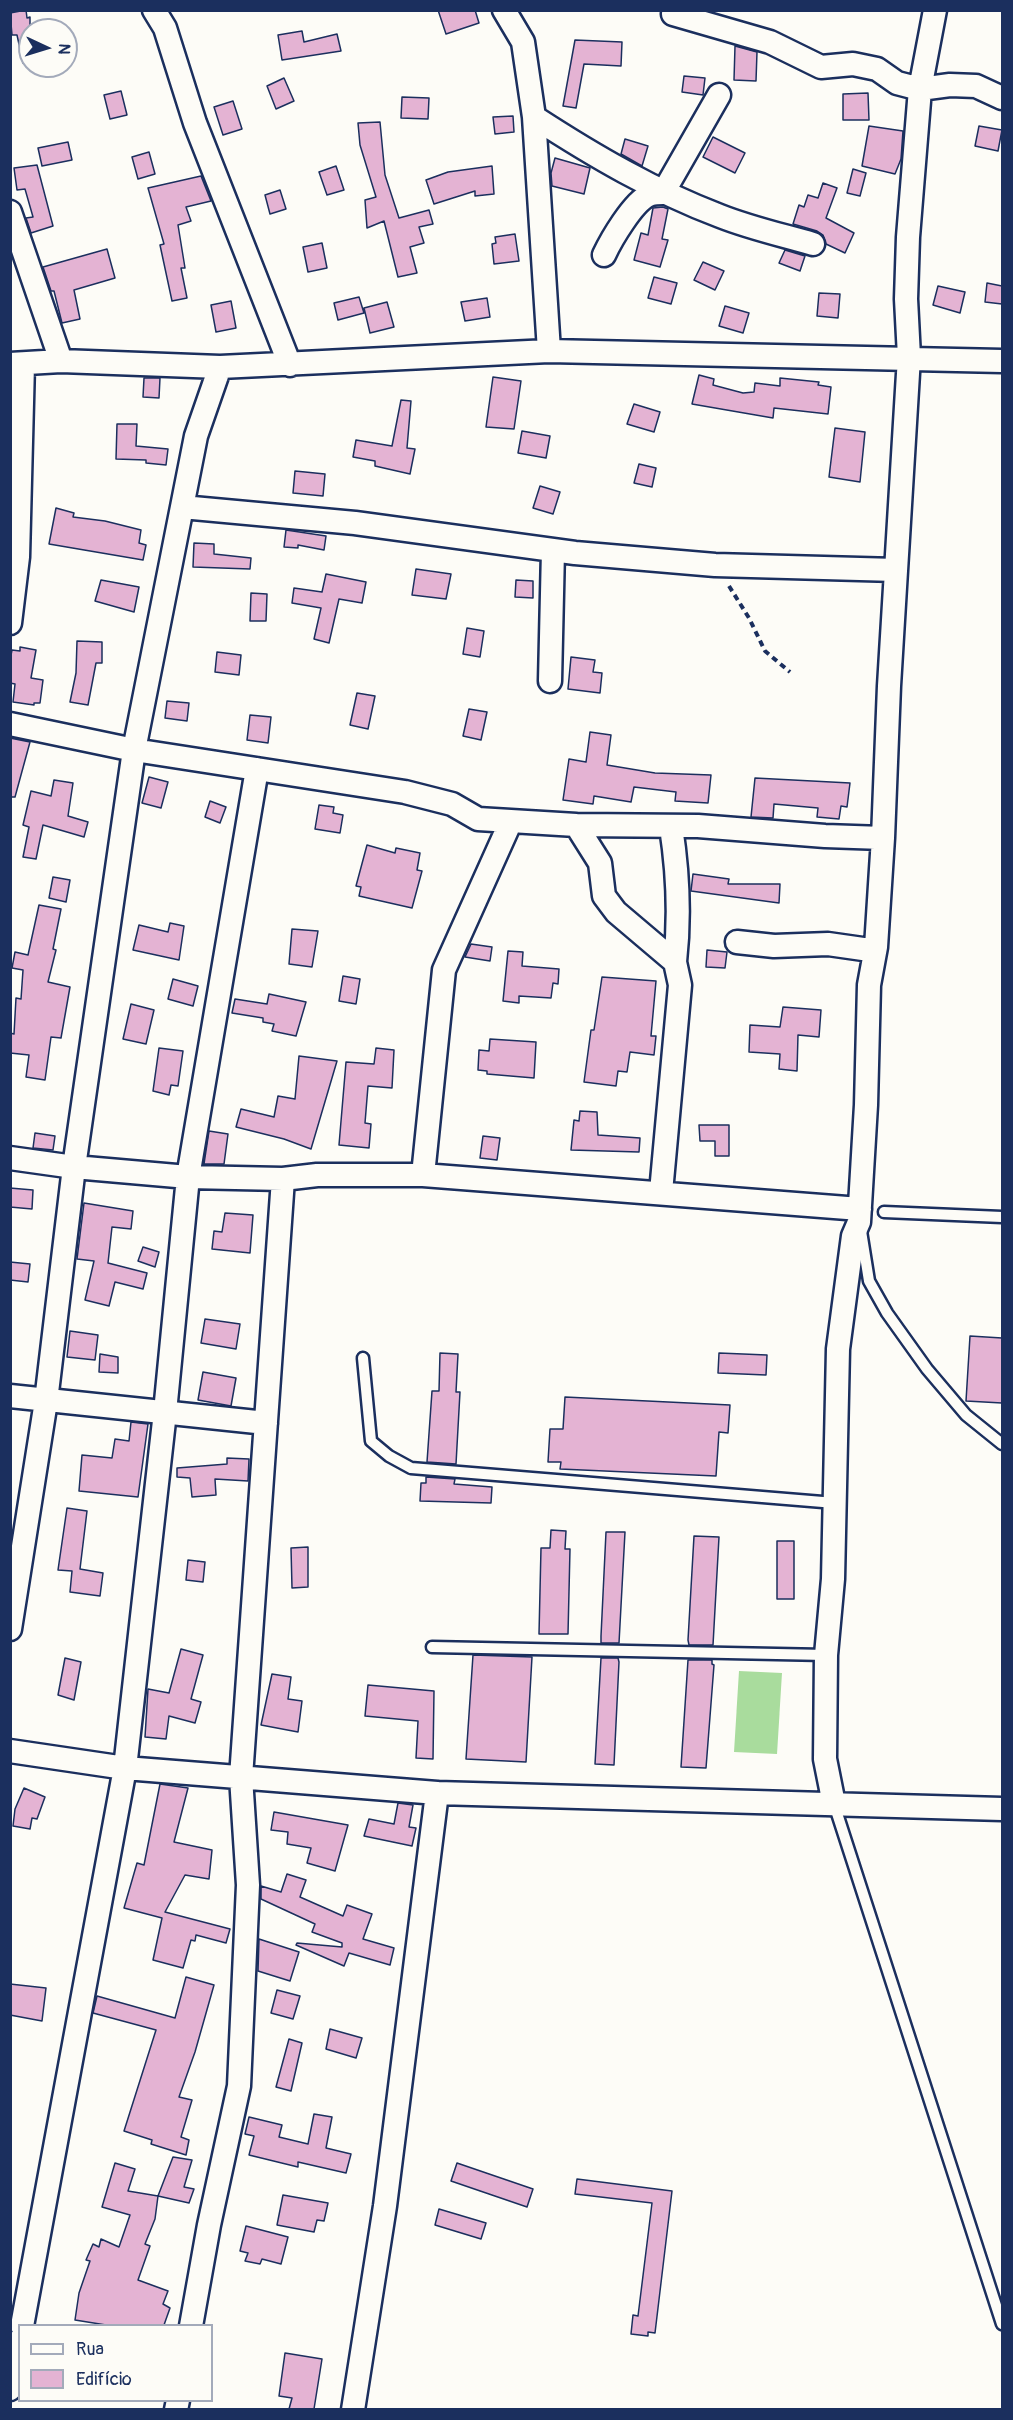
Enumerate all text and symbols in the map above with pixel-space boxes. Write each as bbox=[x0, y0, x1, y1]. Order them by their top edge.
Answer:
north arrow bbox=[18, 18, 78, 78]
text: N bbox=[54, 43, 74, 55]
legend bbox=[18, 2324, 213, 2402]
text: Rua bbox=[76, 2338, 104, 2361]
text: Edifício bbox=[76, 2368, 132, 2391]

